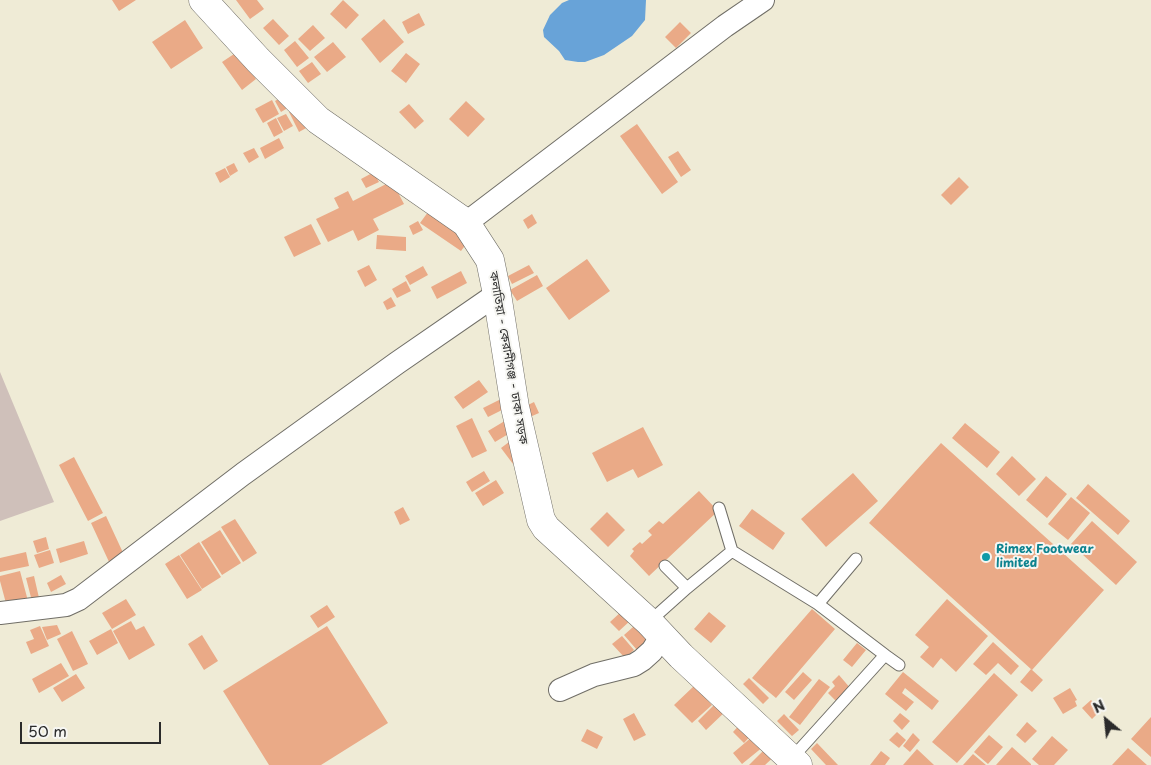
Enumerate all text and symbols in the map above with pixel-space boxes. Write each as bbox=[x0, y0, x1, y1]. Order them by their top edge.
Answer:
street label: কলাতিয়া - কেরানীগঞ্জ - ঢাকা সড়ক bbox=[486, 271, 530, 445]
place label: Rimex Footwear limited bbox=[996, 543, 1094, 571]
marker: Rimex Footwear limited bbox=[980, 551, 992, 563]
text: N bbox=[1089, 694, 1109, 718]
north arrow bbox=[1081, 695, 1131, 745]
scale bar bbox=[22, 712, 164, 744]
text: 50 m bbox=[28, 719, 67, 742]

